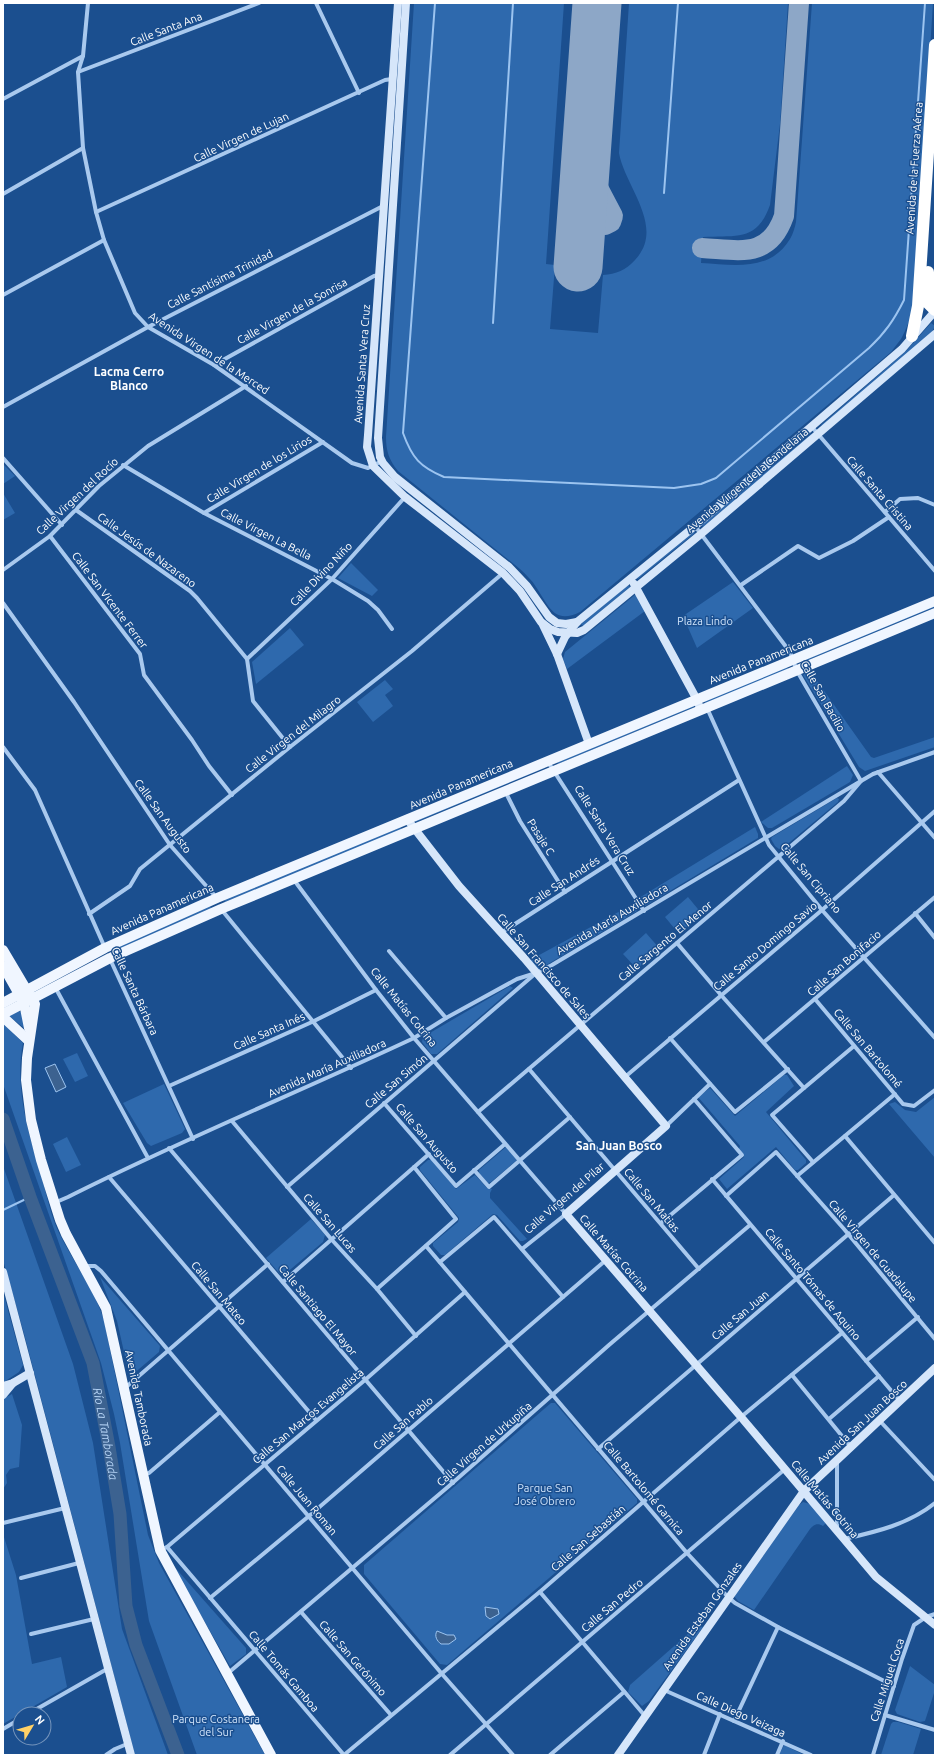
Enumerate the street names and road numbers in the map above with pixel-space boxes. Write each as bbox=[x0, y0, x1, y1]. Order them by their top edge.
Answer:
street label: Calle Santa Ana bbox=[128, 10, 204, 48]
street label: Avenida de la Fuerza Aérea bbox=[903, 101, 925, 235]
street label: Calle Virgen de Lujan bbox=[191, 110, 291, 164]
street label: Calle Santísima Trinidad bbox=[165, 247, 275, 311]
street label: Calle Virgen de la Sonrisa bbox=[235, 276, 349, 346]
street label: Avenida Santa Vera Cruz bbox=[352, 304, 372, 424]
street label: Avenida Virgen de la Merced bbox=[147, 310, 271, 396]
street label: Avenida Virgen de la Candelaria bbox=[683, 425, 811, 535]
street label: Calle Virgen de los Lirios bbox=[204, 433, 314, 505]
street label: Calle Santa Cristina bbox=[845, 453, 915, 533]
street label: Calle Virgen del Rocío bbox=[34, 455, 120, 537]
street label: Calle Virgen La Bella bbox=[219, 506, 313, 562]
street label: Calle Jesús de Nazareno bbox=[95, 510, 199, 590]
street label: Calle Divino Niño bbox=[288, 540, 354, 608]
street label: Calle San Vicente Ferrer bbox=[70, 549, 151, 651]
street label: Avenida Panamericana bbox=[707, 634, 815, 686]
street label: Calle San Bacilio bbox=[799, 658, 847, 734]
street label: Calle Virgen del Milagro bbox=[243, 693, 343, 775]
street label: Avenida Panamericana bbox=[408, 757, 514, 811]
street label: Calle San Augusto bbox=[132, 777, 194, 855]
street label: Calle Santa Vera Cruz bbox=[572, 783, 638, 877]
street label: Pasaje C bbox=[525, 817, 557, 858]
street label: Calle San Cipriano bbox=[778, 840, 844, 916]
street label: Calle San Andrés bbox=[526, 854, 602, 908]
street label: Avenida Panamericana bbox=[109, 881, 215, 937]
street label: Avenida María Auxiliadora bbox=[554, 881, 670, 957]
street label: Calle Sargento El Menor bbox=[616, 898, 715, 984]
street label: Calle Santo Domingo Savio bbox=[711, 899, 819, 993]
street label: Calle San Francisco de Sales bbox=[495, 911, 593, 1021]
street label: Calle San Bonifacio bbox=[805, 928, 883, 998]
street label: Calle Santa Bárbara bbox=[109, 945, 161, 1037]
street label: Calle Matías Cotrina bbox=[368, 965, 440, 1049]
street label: Calle San Bartolomé bbox=[831, 1006, 905, 1090]
street label: Calle Santa Inés bbox=[231, 1010, 307, 1052]
street label: Avenida María Auxiliadora bbox=[266, 1037, 388, 1099]
street label: Calle San Simón bbox=[362, 1051, 430, 1111]
street label: Calle San Augusto bbox=[393, 1101, 461, 1175]
street label: Calle Virgen del Pilar bbox=[522, 1159, 607, 1236]
street label: Calle San Matias bbox=[622, 1166, 682, 1235]
street label: Calle San Lucas bbox=[301, 1191, 359, 1255]
street label: Calle Virgen de Guadalupe bbox=[827, 1197, 919, 1305]
street label: Calle Matías Cotrina bbox=[577, 1212, 651, 1294]
street label: Calle Santo Tómas de Aquino bbox=[763, 1226, 863, 1342]
street label: Calle San Mateo bbox=[189, 1259, 249, 1327]
street label: Calle Santiago El Mayor bbox=[276, 1262, 360, 1359]
street label: Calle San Juan bbox=[709, 1288, 771, 1342]
street label: Avenida Tamborada bbox=[123, 1349, 155, 1447]
street label: Calle San Marcos Evangelista bbox=[250, 1366, 366, 1466]
street label: Avenida San Juan Bosco bbox=[815, 1377, 909, 1467]
street label: Calle San Pablo bbox=[371, 1394, 435, 1452]
street label: Calle Virgen de Urkupiña bbox=[434, 1400, 534, 1488]
street label: Calle Bartolomé Garnica bbox=[601, 1439, 687, 1537]
street label: Calle Matías Cotrina bbox=[789, 1458, 861, 1540]
street label: Calle Juan Roman bbox=[274, 1463, 340, 1537]
street label: Calle San Sebastián bbox=[548, 1502, 628, 1574]
street label: Avenida Esteban Gonzales bbox=[660, 1560, 744, 1672]
street label: Calle San Pedro bbox=[579, 1576, 645, 1634]
street label: Calle San Gerónimo bbox=[317, 1618, 389, 1698]
street label: Calle Tomás Gamboa bbox=[247, 1628, 321, 1714]
street label: Calle Miguel Coca bbox=[868, 1637, 906, 1723]
street label: Calle Diego Veizaga bbox=[694, 1689, 788, 1739]

